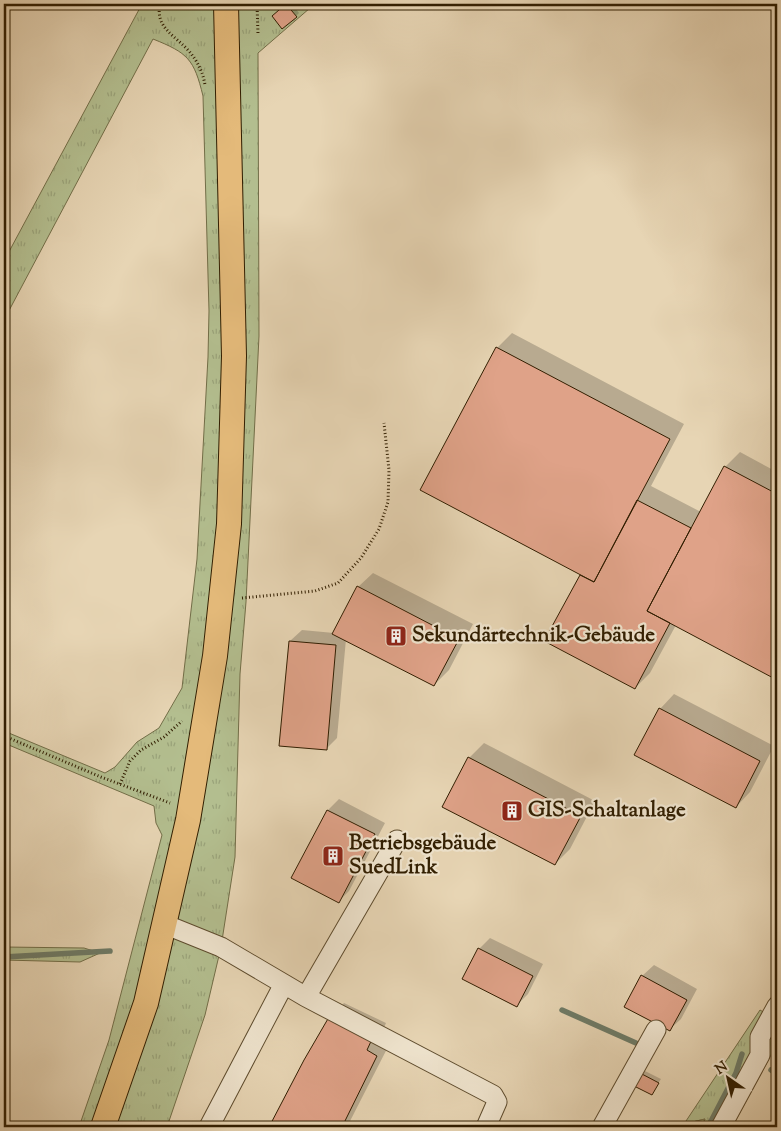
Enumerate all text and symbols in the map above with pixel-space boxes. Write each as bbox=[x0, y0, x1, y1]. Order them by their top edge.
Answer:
place label: Sekundärtechnik-Gebäude bbox=[412, 621, 655, 651]
building icon: Sekundärtechnik-Gebäude bbox=[384, 624, 408, 648]
place label: GIS-Schaltanlage bbox=[528, 796, 686, 826]
building icon: GIS-Schaltanlage bbox=[500, 799, 524, 823]
place label: Betriebsgebäude SuedLink bbox=[349, 829, 496, 883]
building icon: Betriebsgebäude SuedLink bbox=[321, 844, 345, 868]
north arrow bbox=[704, 1054, 754, 1104]
text: N bbox=[712, 1057, 732, 1080]

